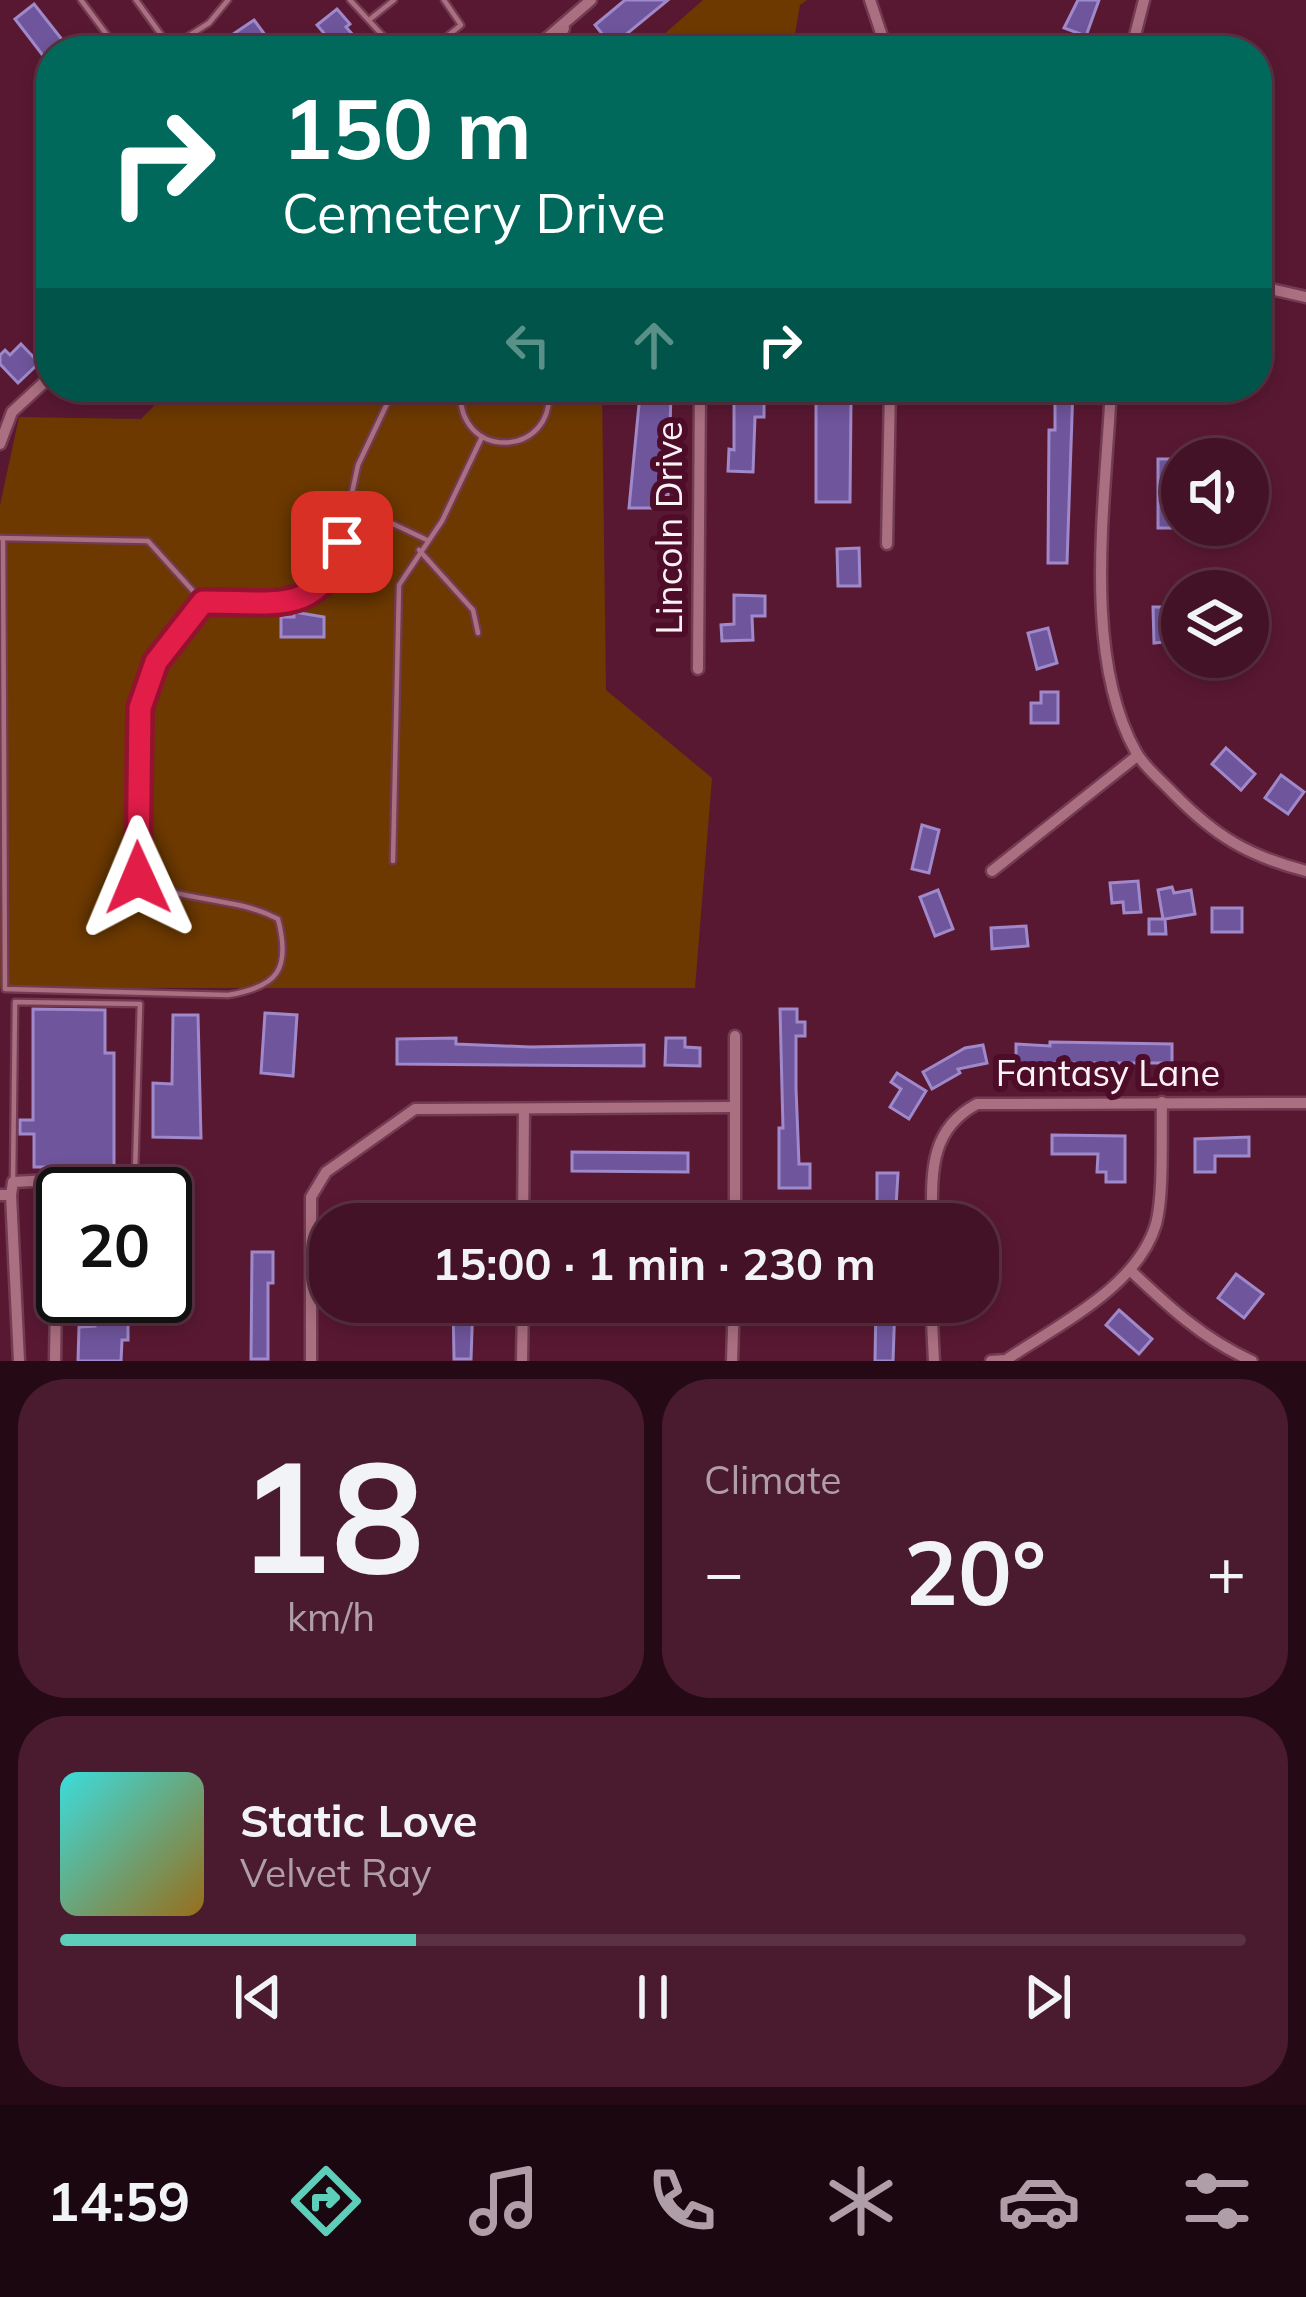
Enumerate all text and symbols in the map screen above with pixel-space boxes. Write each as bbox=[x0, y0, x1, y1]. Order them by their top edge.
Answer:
text: 150 m bbox=[282, 75, 532, 180]
icon: right bbox=[84, 84, 240, 240]
text: Cemetery Drive bbox=[282, 179, 666, 247]
icon: left bbox=[495, 312, 561, 378]
icon: ahead bbox=[621, 312, 687, 378]
icon: right bbox=[747, 312, 813, 378]
street label: Lincoln Drive bbox=[646, 421, 691, 635]
map controls bbox=[1161, 438, 1269, 678]
button: sound bbox=[1161, 438, 1269, 546]
pin bbox=[291, 491, 393, 593]
icon: arrive bbox=[309, 509, 375, 575]
button: layers bbox=[1161, 570, 1269, 678]
position arrow bbox=[75, 815, 201, 941]
street label: Fantasy Lane bbox=[996, 1050, 1220, 1095]
speed limit sign: 20 bbox=[36, 1167, 192, 1323]
text: 15:00 · 1 min · 230 m bbox=[432, 1235, 876, 1291]
text: 18 bbox=[237, 1416, 425, 1612]
text: Climate bbox=[704, 1455, 842, 1504]
text: 20° bbox=[904, 1515, 1046, 1628]
text: − bbox=[704, 1530, 744, 1613]
text: + bbox=[1206, 1530, 1246, 1613]
text: km/h bbox=[287, 1592, 375, 1641]
text: Static Love bbox=[240, 1792, 477, 1848]
text: Velvet Ray bbox=[240, 1848, 432, 1897]
icon: previous bbox=[225, 1964, 291, 2030]
icon: pause bbox=[620, 1964, 686, 2030]
icon: next bbox=[1015, 1964, 1081, 2030]
icon: directions bbox=[284, 2159, 368, 2243]
icon: music bbox=[462, 2159, 546, 2243]
icon: phone bbox=[640, 2159, 724, 2243]
icon: climate bbox=[819, 2159, 903, 2243]
icon: car bbox=[997, 2159, 1081, 2243]
icon: filters bbox=[1175, 2159, 1259, 2243]
text: 14:59 bbox=[47, 2167, 190, 2235]

